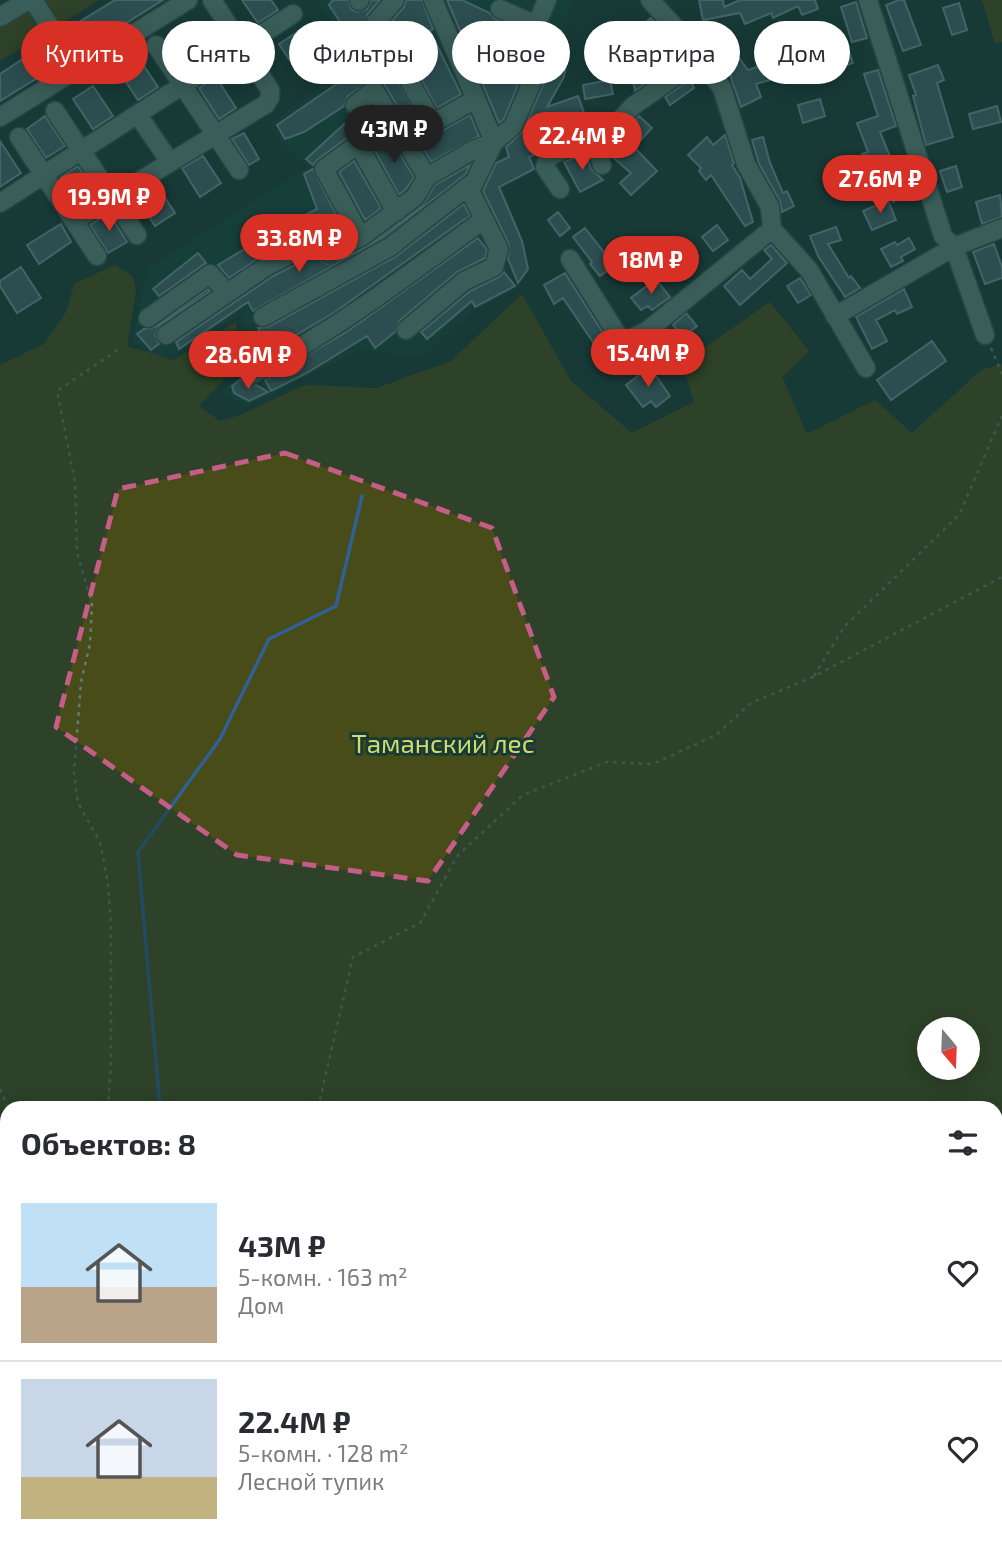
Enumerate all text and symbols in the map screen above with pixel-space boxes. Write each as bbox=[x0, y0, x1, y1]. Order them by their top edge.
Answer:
chip: Купить bbox=[21, 21, 148, 84]
chip: Снять bbox=[162, 21, 275, 84]
chip: Фильтры bbox=[289, 21, 438, 84]
chip: Новое bbox=[452, 21, 570, 84]
chip: Квартира bbox=[584, 21, 740, 84]
chip: Дом bbox=[754, 21, 850, 84]
pin: 43M ₽ bbox=[345, 106, 443, 165]
pin: 22.4M ₽ bbox=[517, 113, 647, 172]
text: 43M ₽ bbox=[360, 114, 428, 142]
text: 22.4M ₽ bbox=[539, 121, 625, 149]
pin: 27.6M ₽ bbox=[815, 156, 945, 215]
text: 27.6M ₽ bbox=[838, 164, 922, 192]
pin: 19.9M ₽ bbox=[44, 174, 174, 233]
text: 19.9M ₽ bbox=[68, 182, 150, 210]
pin: 33.8M ₽ bbox=[234, 215, 364, 274]
text: 33.8M ₽ bbox=[256, 223, 342, 251]
pin: 18M ₽ bbox=[602, 236, 700, 296]
text: 18M ₽ bbox=[619, 245, 683, 273]
pin: 15.4M ₽ bbox=[583, 330, 713, 389]
pin: 28.6M ₽ bbox=[183, 332, 313, 391]
text: 15.4M ₽ bbox=[607, 338, 689, 366]
text: 28.6M ₽ bbox=[205, 340, 291, 368]
park label: Таманский лес bbox=[352, 727, 534, 758]
north arrow bbox=[917, 1017, 980, 1080]
map controls bbox=[917, 1017, 980, 1080]
icon: filters bbox=[944, 1124, 982, 1162]
text: Объектов: 8 bbox=[21, 1125, 196, 1161]
text: 43M ₽ bbox=[238, 1227, 326, 1263]
icon: home bbox=[77, 1231, 161, 1315]
icon: heart bbox=[944, 1254, 982, 1292]
text: 5-комн. · 163 m² bbox=[238, 1263, 407, 1291]
text: Дом bbox=[238, 1291, 284, 1319]
text: 22.4M ₽ bbox=[238, 1403, 351, 1439]
icon: home bbox=[77, 1407, 161, 1491]
icon: heart bbox=[944, 1430, 982, 1468]
text: 5-комн. · 128 m² bbox=[238, 1439, 408, 1467]
text: Лесной тупик bbox=[238, 1467, 384, 1495]

